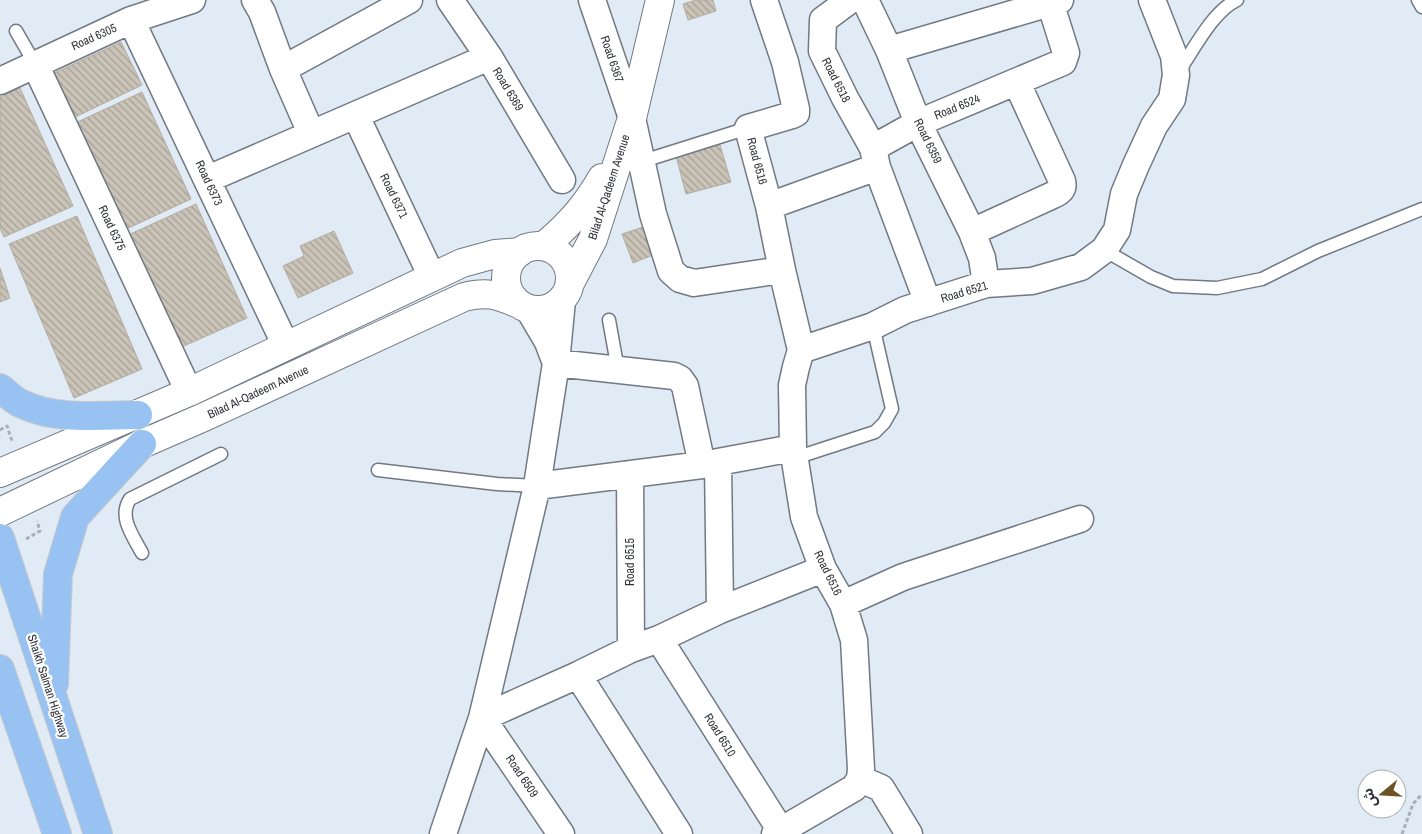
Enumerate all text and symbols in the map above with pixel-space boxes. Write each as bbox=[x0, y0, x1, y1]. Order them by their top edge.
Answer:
street label: Road 6305 bbox=[69, 20, 120, 54]
street label: Road 6367 bbox=[597, 34, 628, 85]
street label: Road 6518 bbox=[818, 55, 854, 105]
street label: Road 6369 bbox=[489, 64, 527, 114]
street label: Road 6524 bbox=[932, 90, 983, 123]
street label: Road 6359 bbox=[910, 116, 946, 166]
street label: Bilad Al-Qadeem Avenue bbox=[584, 132, 634, 242]
street label: Road 6516 bbox=[743, 136, 771, 186]
street label: Road 6373 bbox=[192, 158, 226, 208]
street label: Road 6371 bbox=[376, 171, 412, 222]
street label: Road 6375 bbox=[95, 203, 130, 254]
street label: Road 6521 bbox=[939, 277, 990, 307]
street label: Bilad Al-Qadeem Avenue bbox=[205, 362, 311, 422]
street label: Road 6515 bbox=[622, 537, 638, 586]
street label: Road 6516 bbox=[810, 548, 846, 598]
street label: Shaikh Salman Highway bbox=[24, 632, 72, 740]
street label: Road 6510 bbox=[700, 710, 740, 760]
street label: Road 6509 bbox=[502, 752, 542, 800]
north arrow bbox=[1357, 769, 1407, 819]
text: ش bbox=[1358, 786, 1381, 810]

